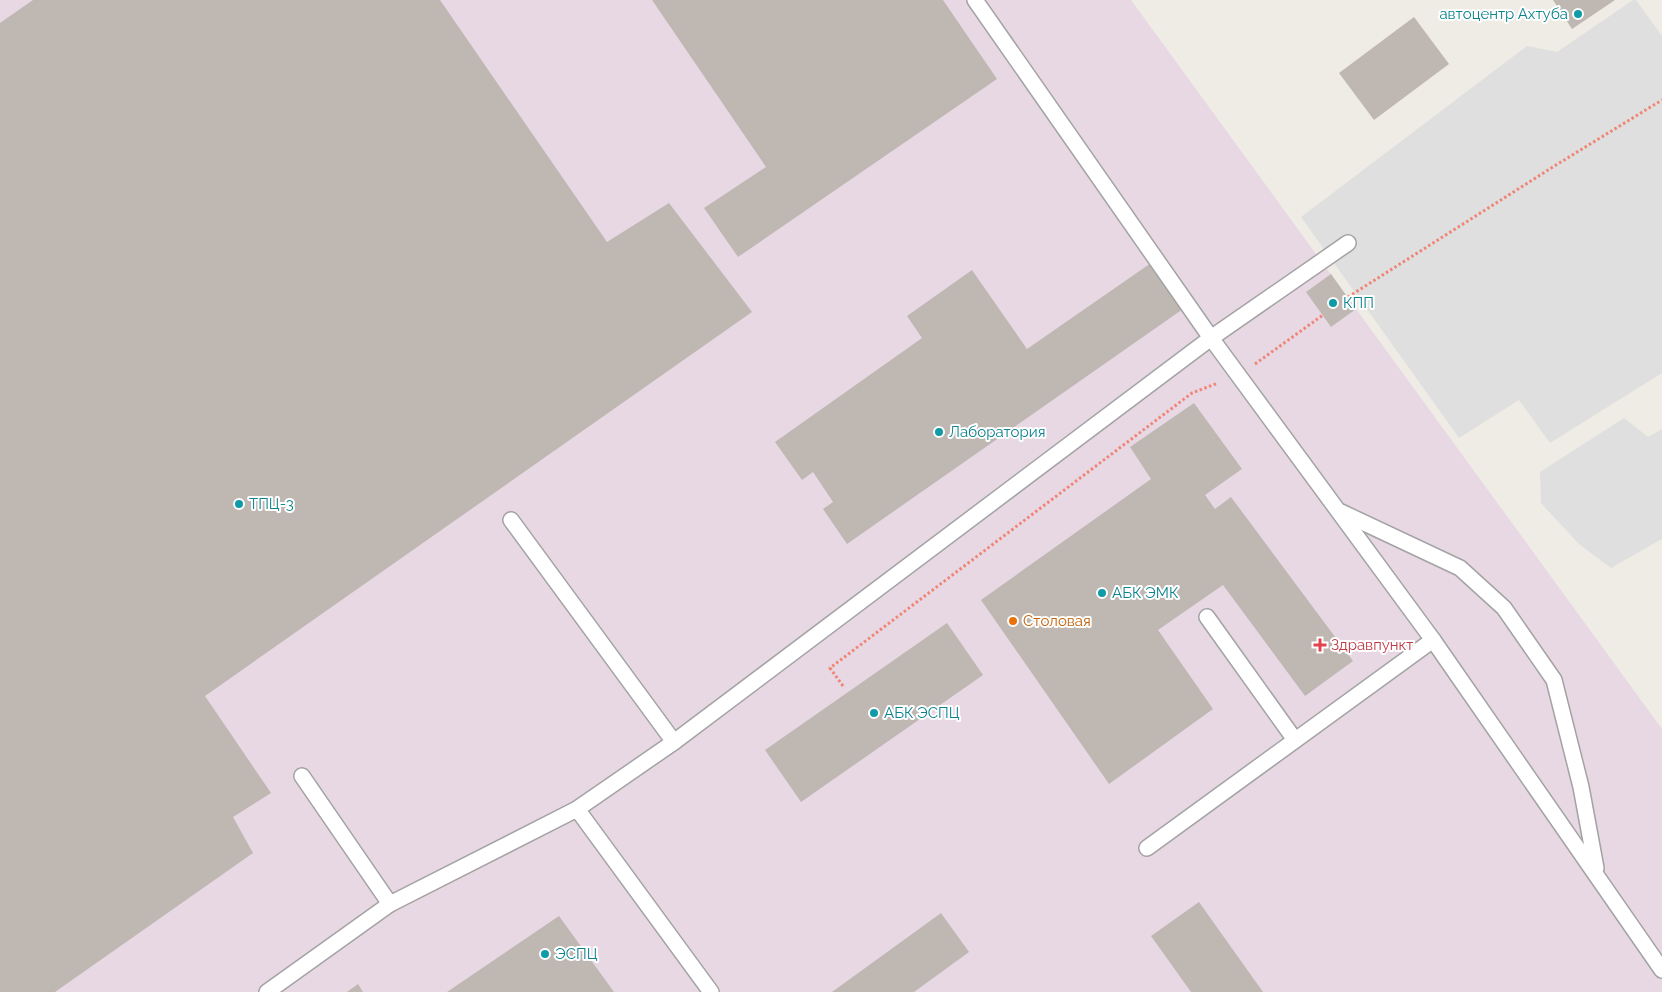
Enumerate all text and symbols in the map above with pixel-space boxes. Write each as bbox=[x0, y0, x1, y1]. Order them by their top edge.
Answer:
place label: автоцентр Ахтуба bbox=[1439, 5, 1568, 23]
marker: автоцентр Ахтуба bbox=[1572, 8, 1584, 20]
place label: КПП bbox=[1343, 294, 1374, 312]
marker: КПП bbox=[1327, 297, 1339, 309]
place label: Лаборатория bbox=[949, 423, 1045, 441]
marker: Лаборатория bbox=[933, 426, 945, 438]
place label: ТПЦ-3 bbox=[249, 495, 294, 513]
marker: ТПЦ-3 bbox=[233, 498, 245, 510]
place label: АБК ЭМК bbox=[1112, 584, 1179, 602]
marker: АБК ЭМК bbox=[1096, 587, 1108, 599]
place label: Столовая bbox=[1023, 612, 1091, 630]
marker: Столовая bbox=[1007, 615, 1019, 627]
place label: Здравпункт bbox=[1331, 636, 1413, 654]
marker: Здравпункт bbox=[1313, 638, 1327, 652]
place label: АБК ЭСПЦ bbox=[884, 704, 960, 722]
marker: АБК ЭСПЦ bbox=[868, 707, 880, 719]
place label: ЭСПЦ bbox=[555, 945, 598, 963]
marker: ЭСПЦ bbox=[539, 948, 551, 960]

